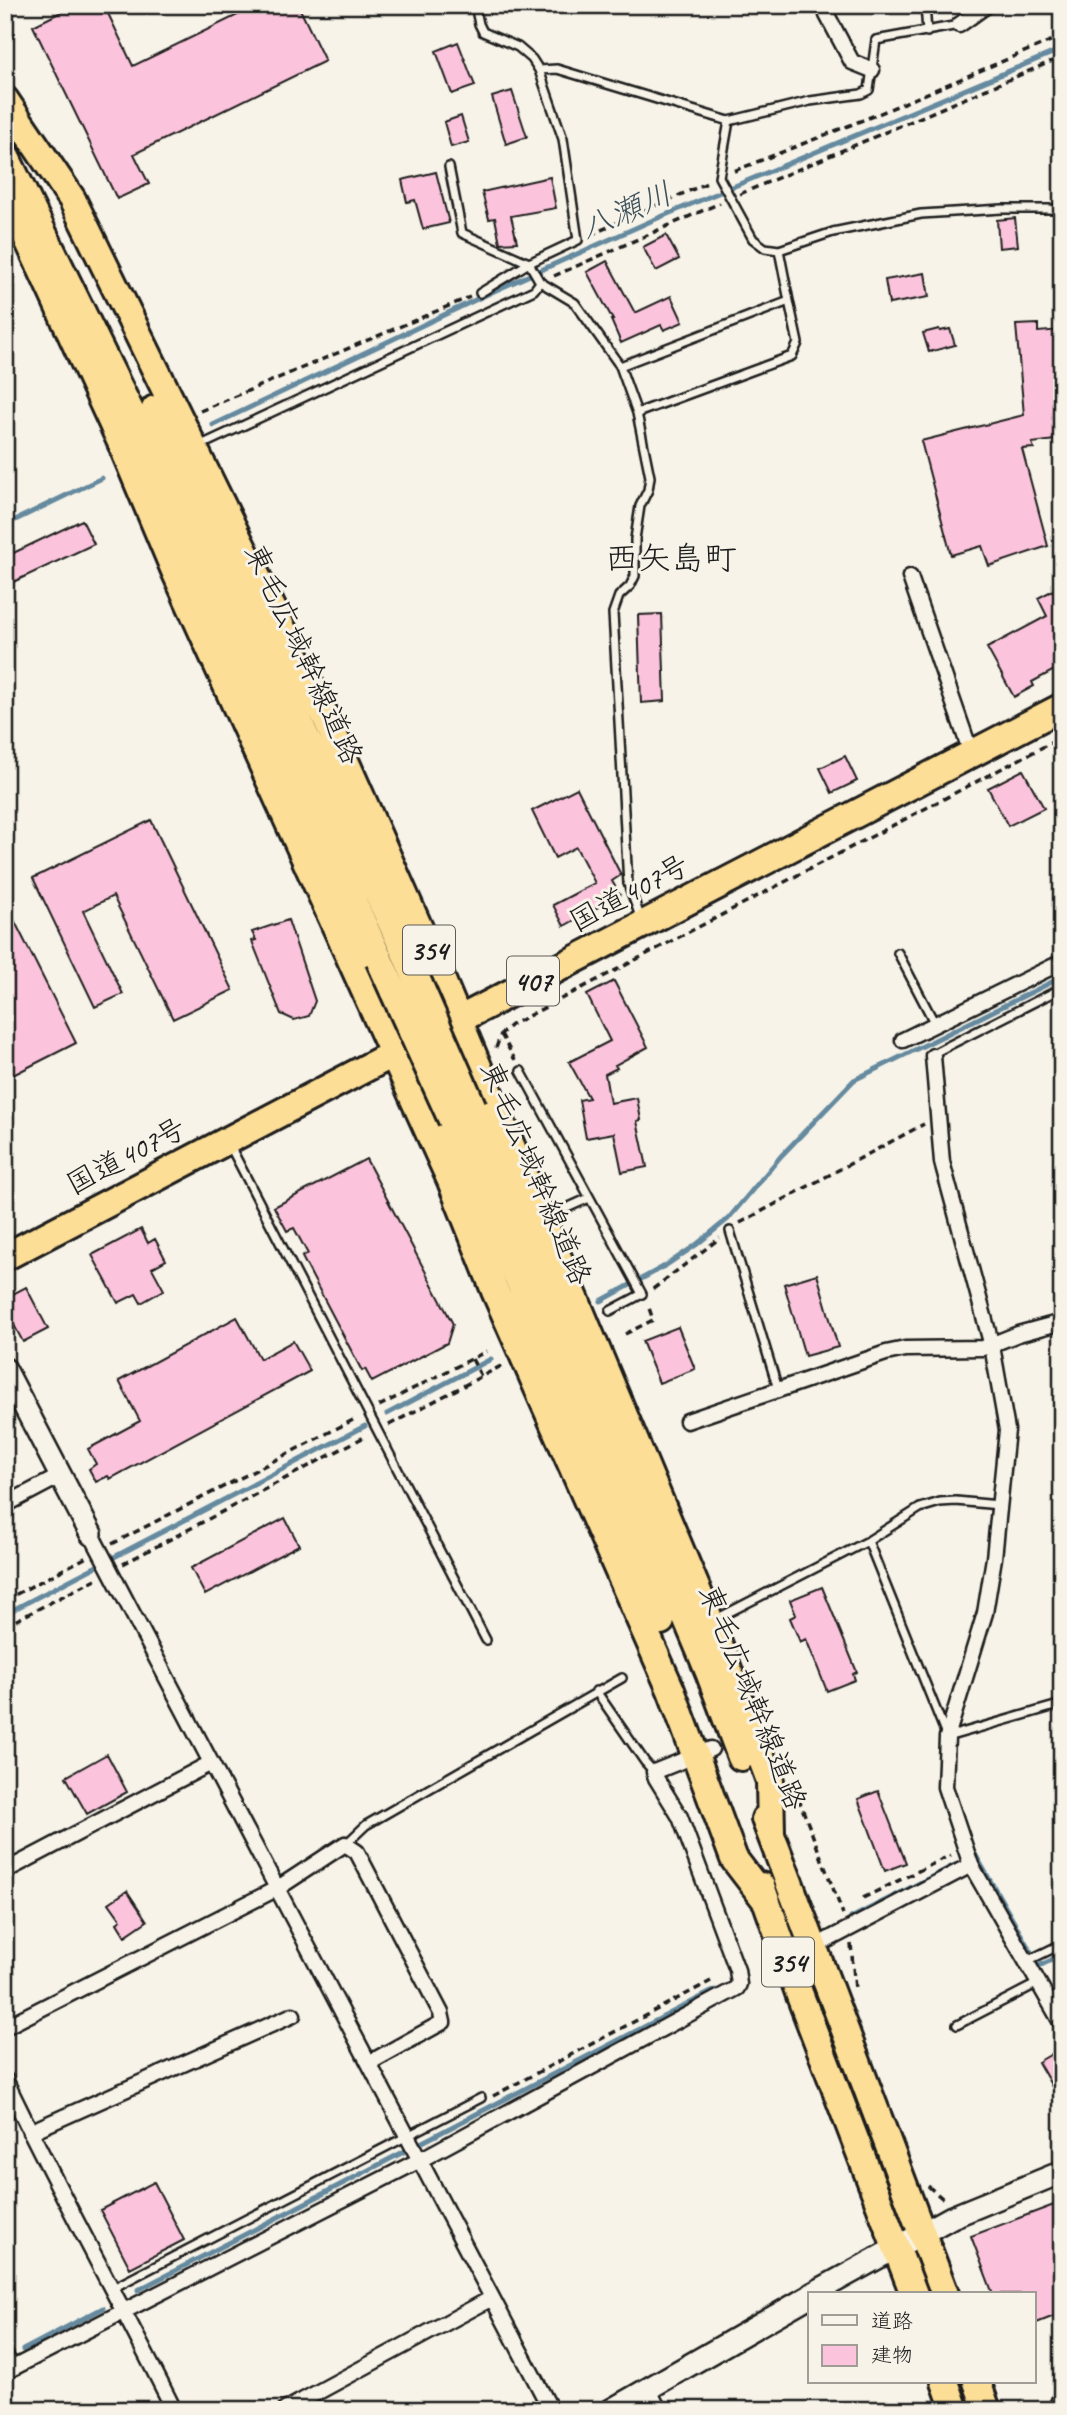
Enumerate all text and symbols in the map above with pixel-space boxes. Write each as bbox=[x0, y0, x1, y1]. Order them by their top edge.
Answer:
water label: 八瀬川 bbox=[574, 173, 678, 248]
street label: 東毛広域幹線道路 bbox=[236, 537, 372, 771]
district label: 西矢島町 bbox=[605, 537, 737, 579]
street label: 国道407号 bbox=[562, 846, 696, 940]
road number: 354 bbox=[403, 926, 455, 974]
road number: 407 bbox=[507, 956, 559, 1006]
street label: 東毛広域幹線道路 bbox=[472, 1055, 600, 1291]
street label: 国道407号 bbox=[59, 1109, 193, 1203]
street label: 東毛広域幹線道路 bbox=[690, 1579, 816, 1815]
road number: 354 bbox=[762, 1938, 814, 1986]
legend bbox=[808, 2292, 1036, 2384]
text: 道路 bbox=[871, 2308, 913, 2334]
text: 建物 bbox=[871, 2342, 913, 2368]

